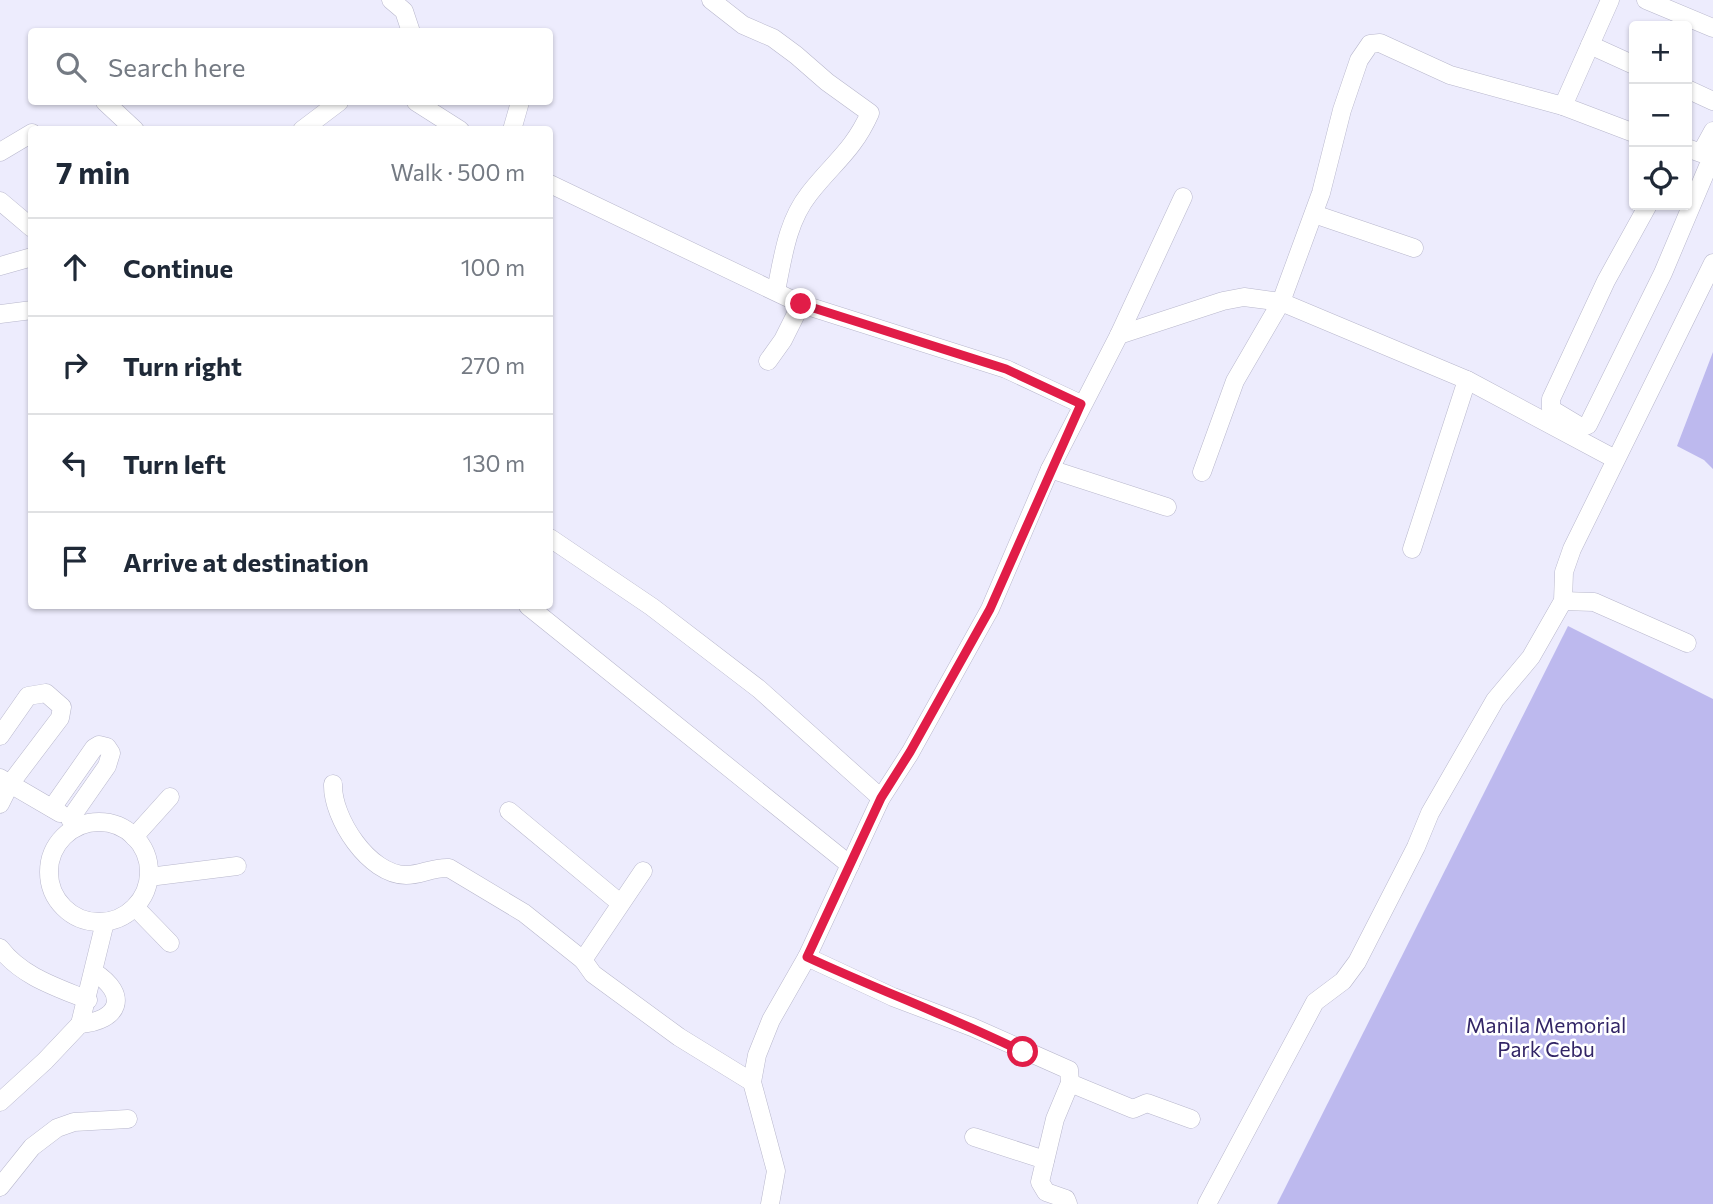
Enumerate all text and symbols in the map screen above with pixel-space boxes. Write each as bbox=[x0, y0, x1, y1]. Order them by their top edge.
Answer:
map controls bbox=[1629, 21, 1692, 210]
button: + bbox=[1629, 21, 1692, 84]
search box bbox=[28, 28, 553, 105]
icon: search bbox=[52, 48, 90, 86]
text: Search here bbox=[108, 51, 246, 82]
button: − bbox=[1629, 84, 1692, 147]
button: locate bbox=[1629, 147, 1692, 210]
text: 7 min bbox=[56, 153, 130, 190]
text: Walk · 500 m bbox=[390, 158, 525, 186]
icon: ahead bbox=[56, 248, 94, 286]
text: Continue bbox=[123, 252, 233, 283]
text: 100 m bbox=[461, 253, 525, 281]
route end bbox=[785, 288, 816, 319]
icon: right bbox=[56, 346, 94, 384]
text: Turn right bbox=[123, 350, 242, 381]
text: 270 m bbox=[461, 351, 525, 379]
icon: left bbox=[56, 444, 94, 482]
text: Turn left bbox=[123, 448, 226, 479]
text: 130 m bbox=[463, 449, 525, 477]
icon: arrive bbox=[56, 542, 94, 580]
text: Arrive at destination bbox=[123, 546, 369, 577]
park label: Manila Memorial Park Cebu bbox=[1466, 1012, 1626, 1061]
route start bbox=[1007, 1036, 1038, 1067]

